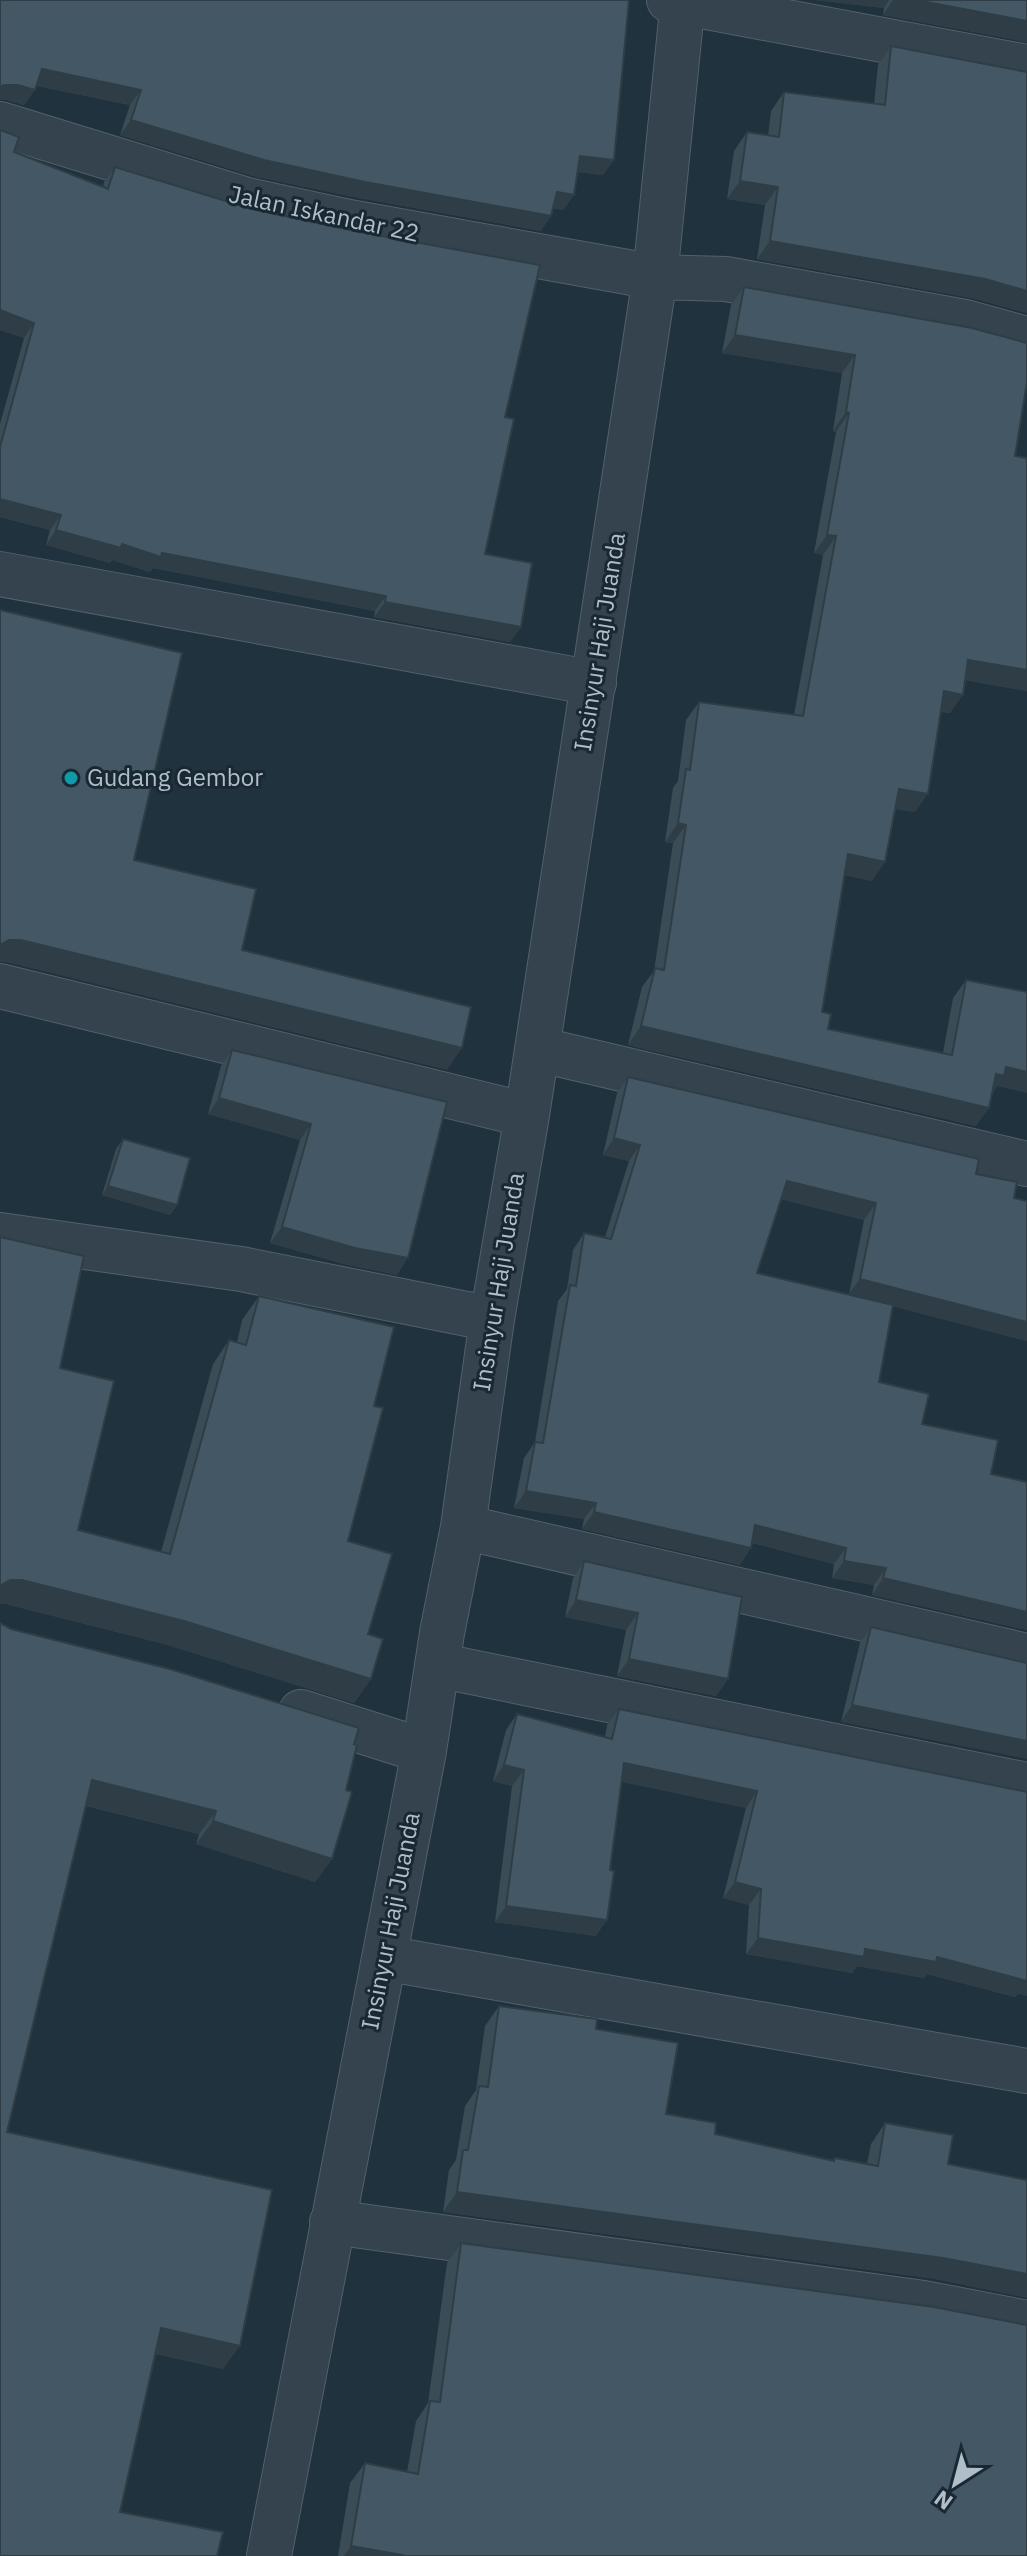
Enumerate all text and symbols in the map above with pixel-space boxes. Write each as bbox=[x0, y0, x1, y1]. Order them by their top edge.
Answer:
street label: Jalan Iskandar 22 bbox=[226, 177, 422, 249]
street label: Insinyur Haji Juanda bbox=[566, 530, 632, 753]
place label: Gudang Gembor bbox=[87, 761, 263, 793]
marker: Gudang Gembor bbox=[62, 769, 80, 787]
street label: Insinyur Haji Juanda bbox=[465, 1170, 531, 1393]
street label: Insinyur Haji Juanda bbox=[353, 1809, 427, 2032]
north arrow bbox=[915, 2444, 995, 2524]
text: N bbox=[928, 2484, 958, 2517]

